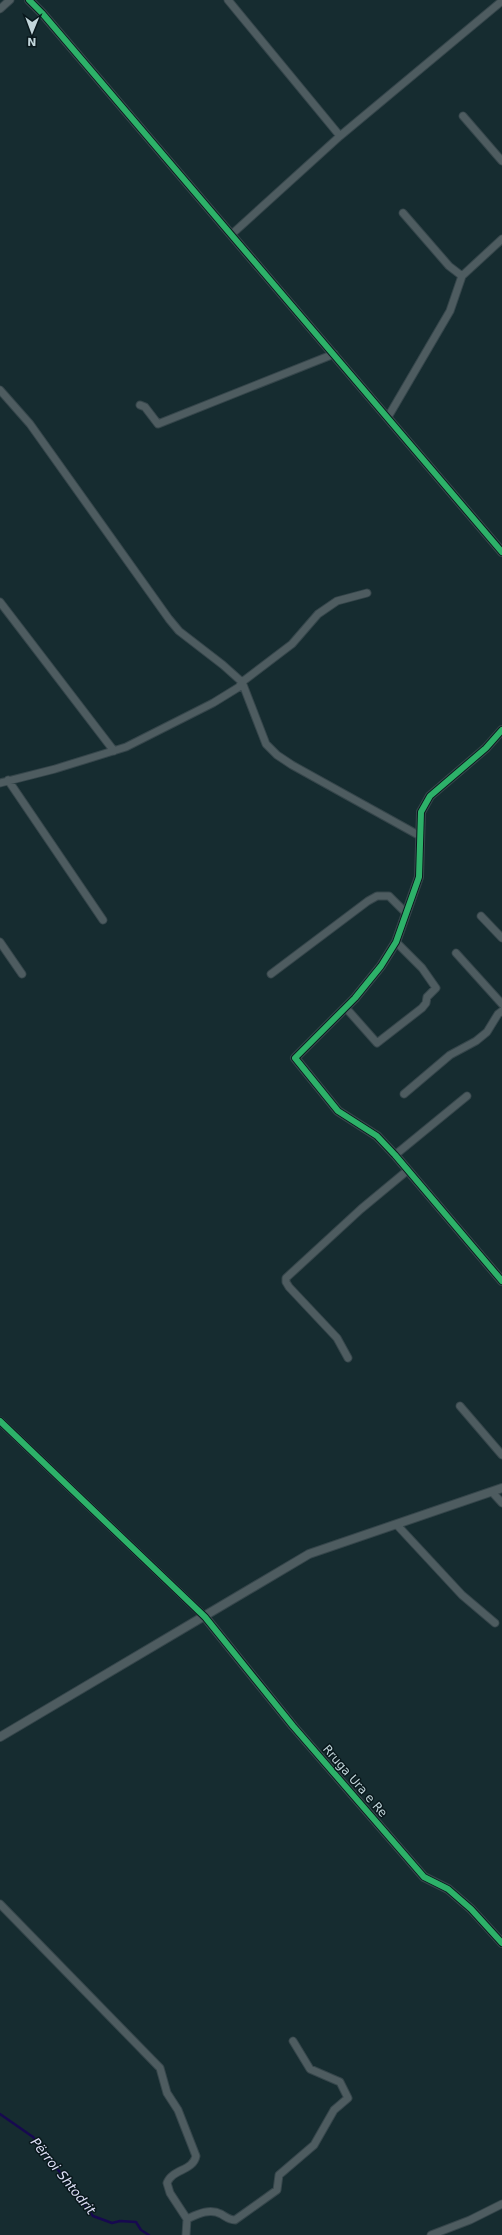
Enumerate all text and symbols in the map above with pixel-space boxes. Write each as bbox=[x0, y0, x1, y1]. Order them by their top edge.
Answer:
north arrow bbox=[12, 12, 52, 52]
text: N bbox=[27, 35, 37, 48]
street label: Rruga Ura e Re bbox=[320, 1742, 390, 1820]
water label: Përroi Shtodrit bbox=[28, 2135, 99, 2218]

